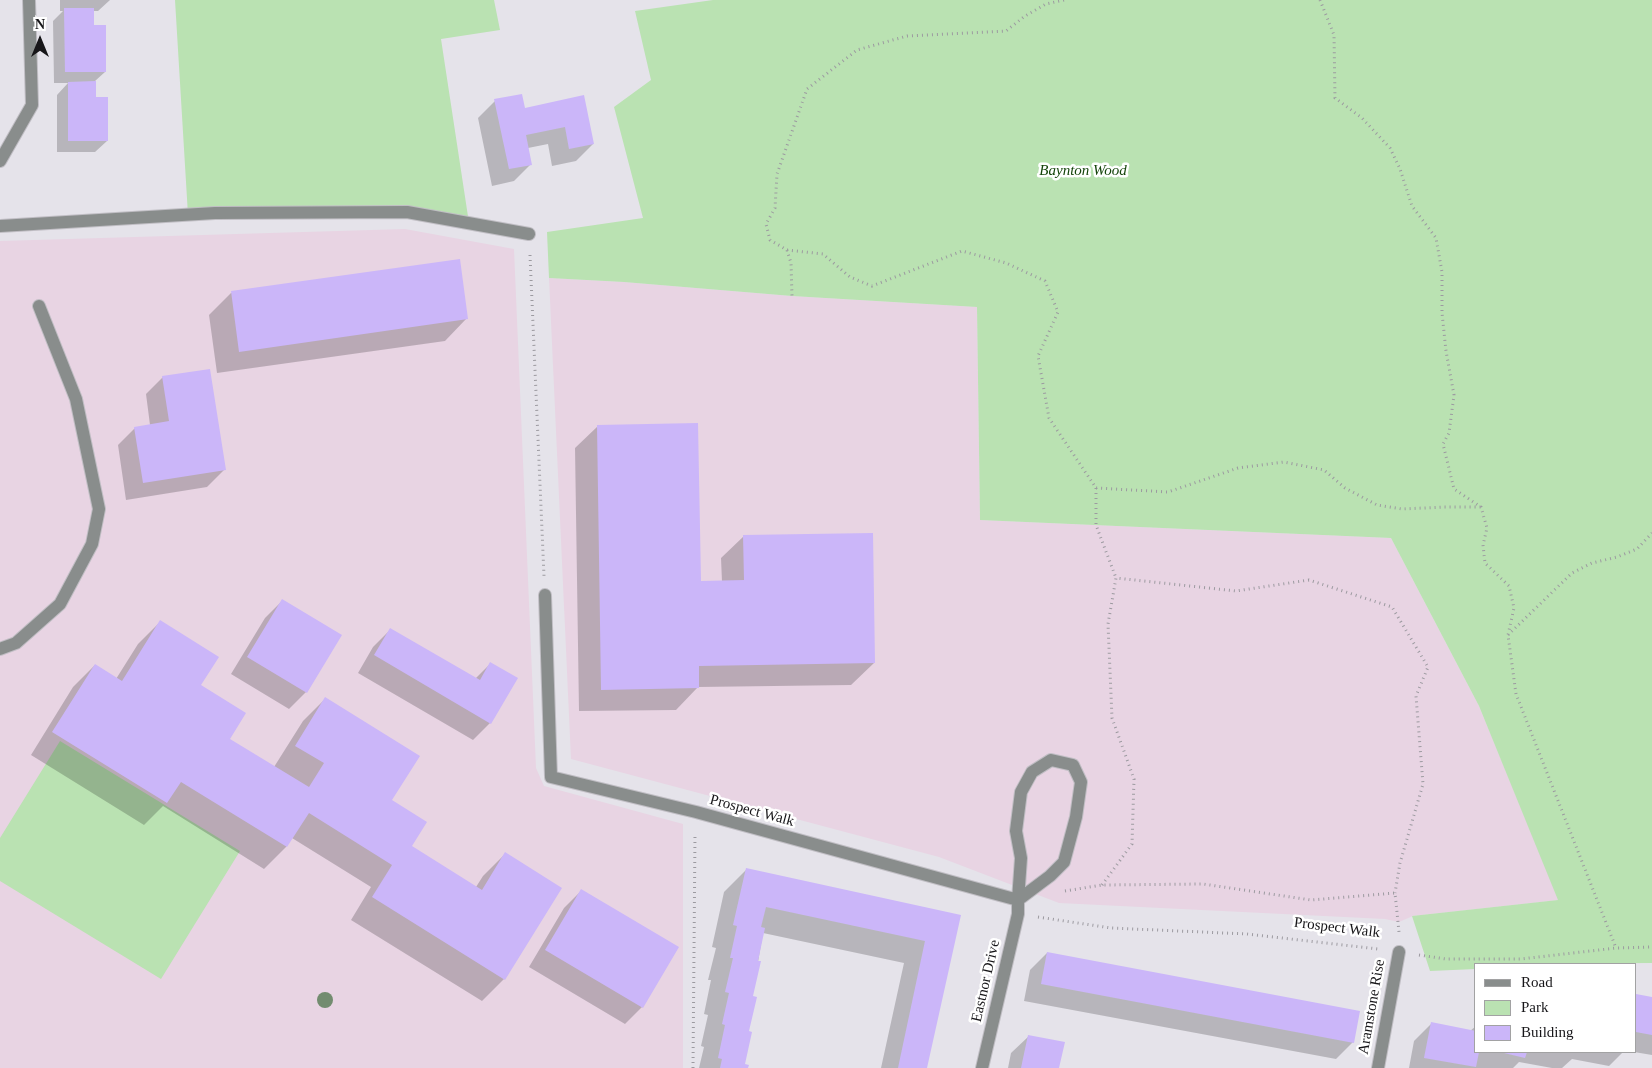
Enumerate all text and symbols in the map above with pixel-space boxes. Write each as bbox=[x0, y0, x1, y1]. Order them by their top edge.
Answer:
north arrow bbox=[15, 15, 65, 65]
text: N bbox=[35, 17, 45, 32]
park label: Baynton Wood bbox=[1039, 162, 1127, 180]
street label: Prospect Walk bbox=[708, 791, 796, 831]
street label: Prospect Walk bbox=[1293, 914, 1381, 942]
street label: Eastnor Drive bbox=[968, 938, 1004, 1024]
street label: Aramstone Rise bbox=[1355, 958, 1389, 1056]
legend bbox=[1474, 963, 1637, 1053]
text: Road bbox=[1521, 974, 1553, 990]
text: Park bbox=[1521, 999, 1549, 1015]
text: Building bbox=[1521, 1024, 1574, 1040]

